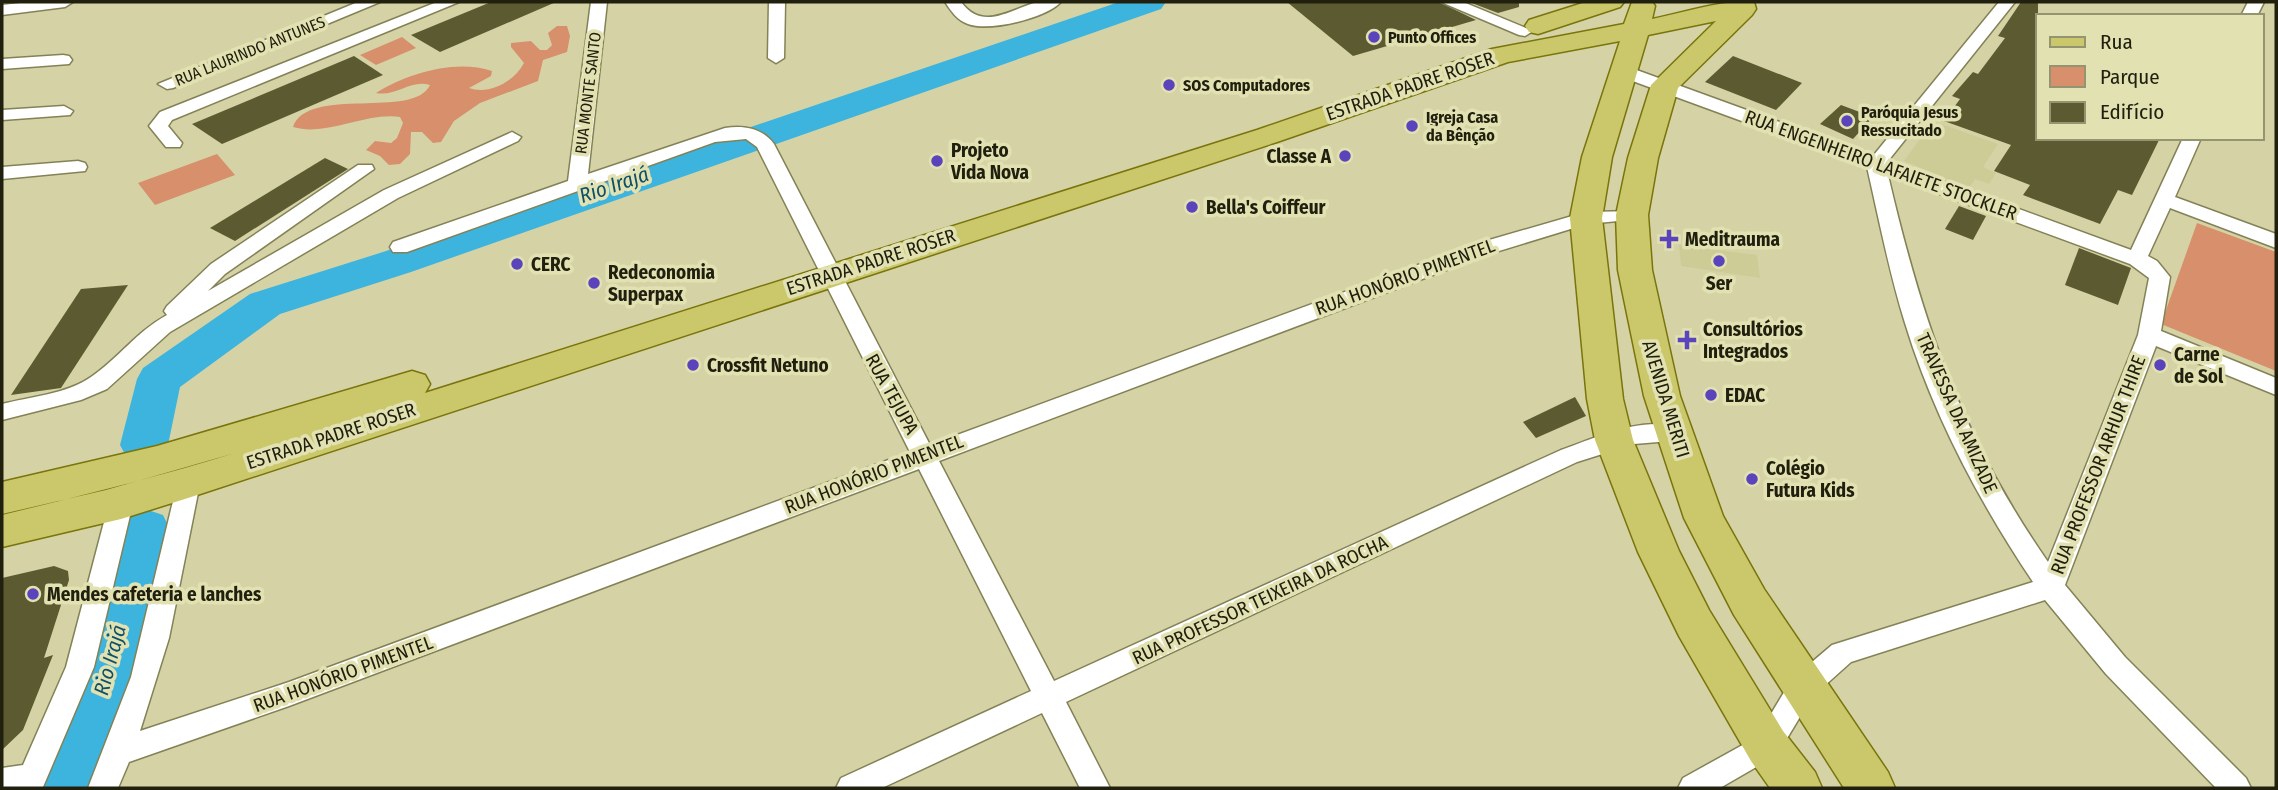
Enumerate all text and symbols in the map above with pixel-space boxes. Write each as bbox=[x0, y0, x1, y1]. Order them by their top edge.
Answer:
street label: RUA LAURINDO ANTUNES bbox=[172, 12, 328, 90]
legend bbox=[2036, 14, 2264, 140]
place label: Punto Offices bbox=[1388, 28, 1476, 47]
marker: Punto Offices bbox=[1366, 29, 1382, 45]
text: Rua bbox=[2100, 29, 2133, 55]
street label: RUA MONTE SANTO bbox=[571, 31, 605, 155]
street label: ESTRADA PADRE ROSER bbox=[1323, 46, 1497, 126]
text: Parque bbox=[2100, 64, 2160, 90]
place label: SOS Computadores bbox=[1183, 76, 1310, 95]
marker: SOS Computadores bbox=[1161, 77, 1177, 93]
text: Edifício bbox=[2100, 99, 2164, 125]
place label: Paróquia Jesus Ressucitado bbox=[1861, 103, 1958, 140]
street label: RUA ENGENHEIRO LAFAIETE STOCKLER bbox=[1742, 105, 2020, 225]
place label: Igreja Casa da Bênção bbox=[1426, 108, 1498, 146]
marker: Paróquia Jesus Ressucitado bbox=[1839, 113, 1855, 129]
marker: Igreja Casa da Bênção bbox=[1404, 118, 1420, 134]
place label: Projeto Vida Nova bbox=[950, 139, 1029, 184]
place label: Classe A bbox=[1266, 145, 1332, 168]
marker: Classe A bbox=[1337, 148, 1353, 164]
marker: Projeto Vida Nova bbox=[929, 153, 945, 169]
water label: Rio Irajá bbox=[576, 161, 652, 209]
place label: Bella's Coiffeur bbox=[1206, 196, 1327, 219]
marker: Bella's Coiffeur bbox=[1184, 199, 1200, 215]
street label: ESTRADA PADRE ROSER bbox=[783, 224, 959, 300]
place label: Meditrauma bbox=[1685, 228, 1780, 251]
marker: Meditrauma bbox=[1659, 229, 1679, 249]
street label: RUA HONÓRIO PIMENTEL bbox=[1312, 234, 1498, 320]
place label: CERC bbox=[531, 253, 570, 276]
marker: Ser bbox=[1711, 253, 1727, 269]
marker: CERC bbox=[509, 256, 525, 272]
place label: Redeconomia Superpax bbox=[608, 261, 715, 306]
place label: Ser bbox=[1706, 272, 1733, 295]
marker: Redeconomia Superpax bbox=[586, 275, 602, 291]
place label: Consultórios Integrados bbox=[1703, 318, 1804, 363]
street label: TRAVESSA DA AMIZADE bbox=[1911, 329, 2003, 497]
marker: Consultórios Integrados bbox=[1677, 330, 1697, 350]
street label: AVENIDA MERITI bbox=[1637, 337, 1695, 461]
place label: Carne de Sol bbox=[2174, 343, 2224, 388]
street label: RUA TEJUPA bbox=[861, 350, 923, 438]
street label: RUA PROFESSOR ARHUR THIRE bbox=[2046, 352, 2150, 578]
place label: Crossfit Netuno bbox=[707, 354, 829, 377]
marker: Crossfit Netuno bbox=[685, 357, 701, 373]
marker: Carne de Sol bbox=[2152, 357, 2168, 373]
place label: EDAC bbox=[1725, 384, 1765, 407]
marker: EDAC bbox=[1703, 387, 1719, 403]
street label: ESTRADA PADRE ROSER bbox=[243, 398, 419, 474]
street label: RUA HONÓRIO PIMENTEL bbox=[782, 429, 967, 519]
place label: Colégio Futura Kids bbox=[1766, 457, 1855, 502]
marker: Colégio Futura Kids bbox=[1744, 471, 1760, 487]
street label: RUA PROFESSOR TEIXEIRA DA ROCHA bbox=[1129, 531, 1391, 669]
place label: Mendes cafeteria e lanches bbox=[47, 583, 262, 606]
marker: Mendes cafeteria e lanches bbox=[25, 586, 41, 602]
water label: Rio Irajá bbox=[88, 622, 132, 698]
street label: RUA HONÓRIO PIMENTEL bbox=[250, 631, 436, 717]

